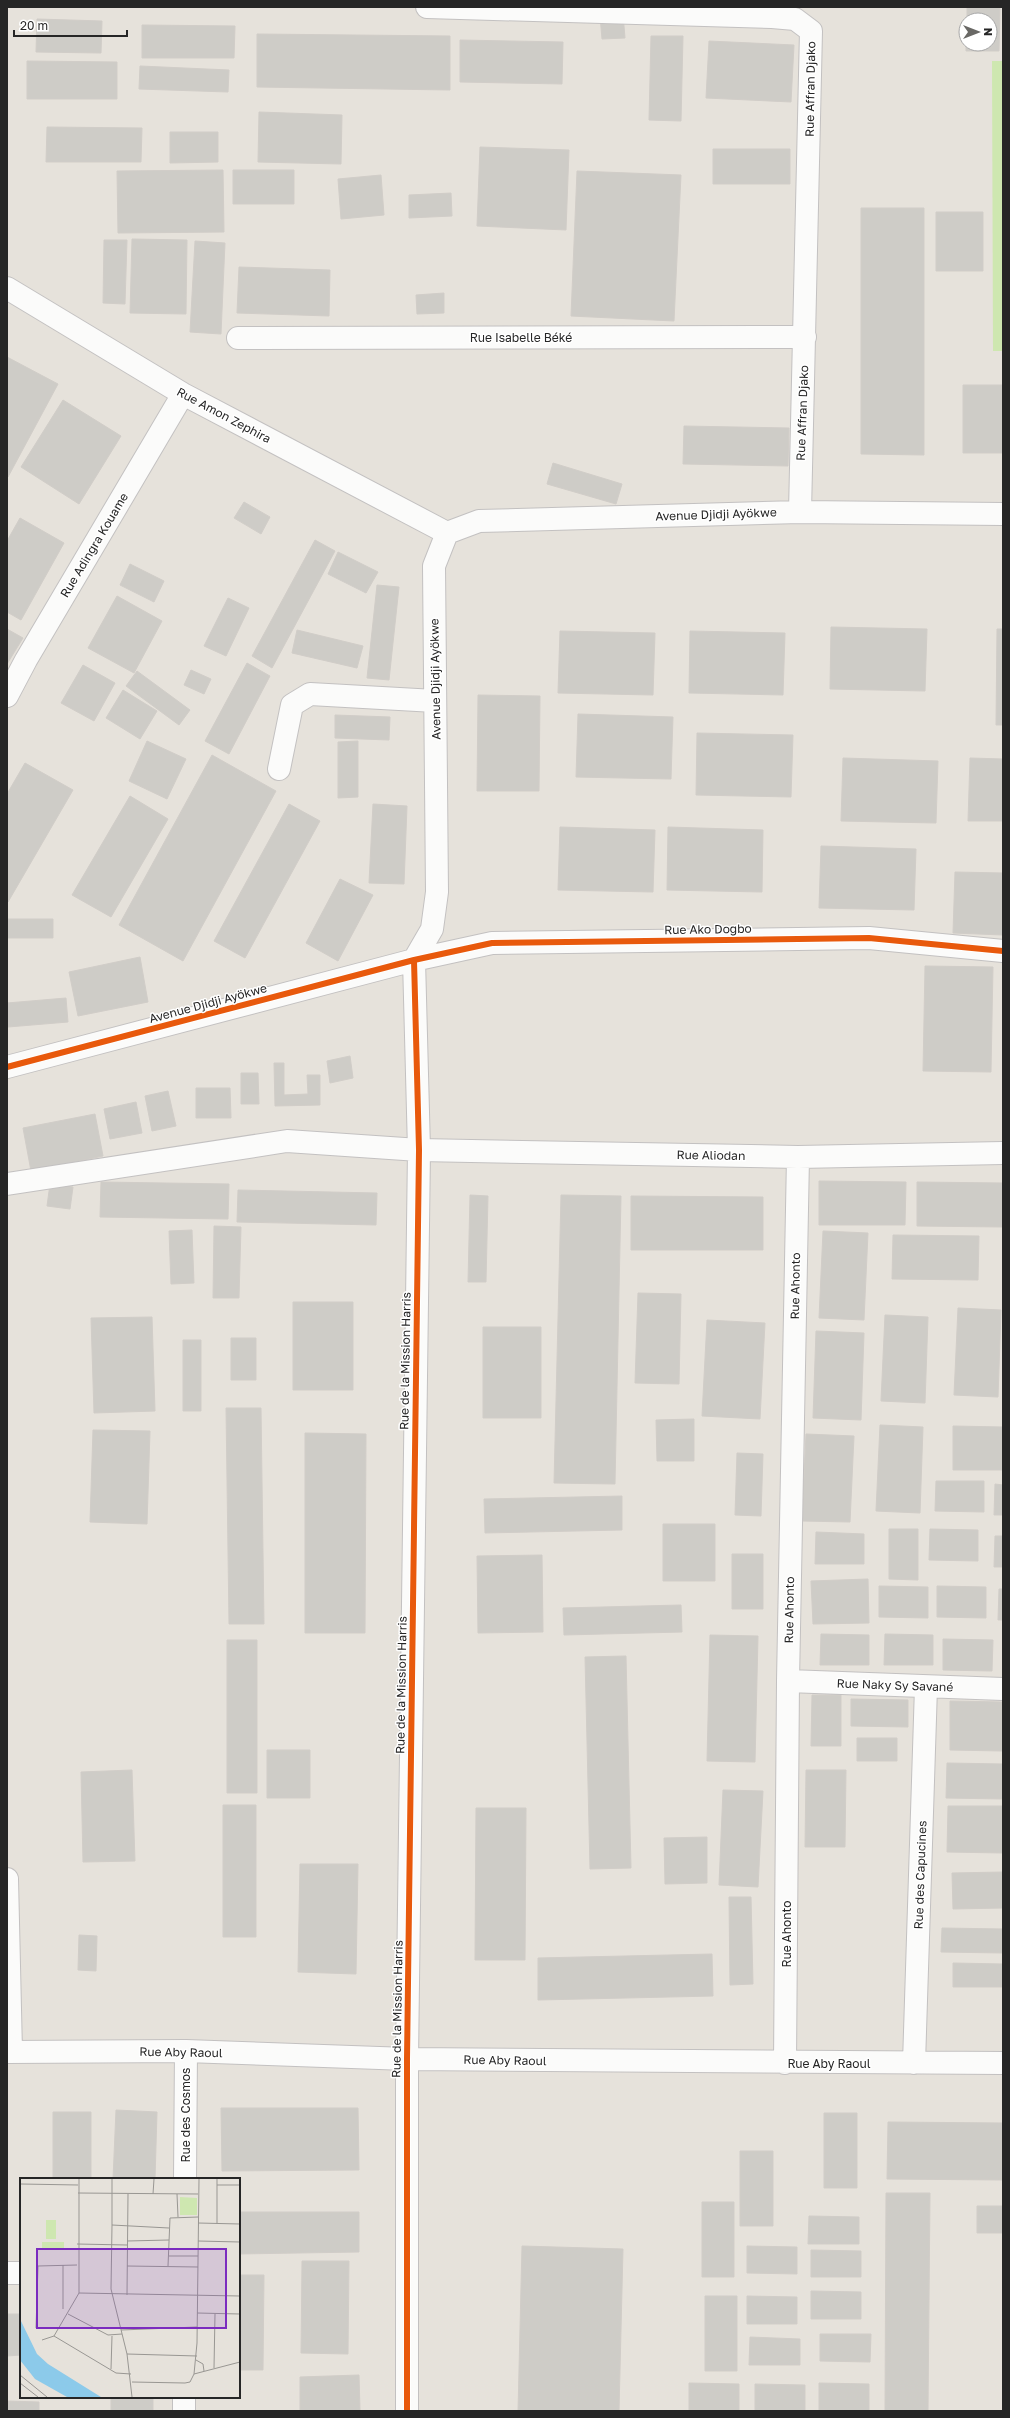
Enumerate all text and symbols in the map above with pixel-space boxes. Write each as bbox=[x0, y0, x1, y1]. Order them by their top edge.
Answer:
scale bar bbox=[14, 12, 127, 38]
north arrow bbox=[958, 12, 998, 52]
text: 20 m bbox=[20, 18, 48, 33]
text: N bbox=[982, 28, 995, 36]
street label: Rue Affran Djako bbox=[802, 41, 818, 137]
street label: Rue Isabelle Béké bbox=[470, 330, 572, 345]
street label: Rue Affran Djako bbox=[793, 365, 811, 461]
street label: Rue Amon Zephira bbox=[174, 384, 274, 446]
street label: Rue Adingra Kouame bbox=[57, 490, 131, 600]
street label: Avenue Djidji Ayökwe bbox=[655, 504, 777, 524]
street label: Avenue Djidji Ayökwe bbox=[426, 618, 444, 740]
street label: Rue Ako Dogbo bbox=[664, 921, 752, 937]
street label: Avenue Djidji Ayökwe bbox=[147, 980, 269, 1026]
street label: Rue Aliodan bbox=[676, 1147, 746, 1163]
street label: Rue Ahonto bbox=[787, 1252, 803, 1320]
street label: Rue de la Mission Harris bbox=[396, 1292, 414, 1430]
street label: Rue Ahonto bbox=[781, 1576, 797, 1644]
street label: Rue de la Mission Harris bbox=[392, 1616, 410, 1754]
street label: Rue Naky Sy Savané bbox=[836, 1675, 954, 1695]
street label: Rue des Capucines bbox=[911, 1820, 929, 1930]
street label: Rue Ahonto bbox=[779, 1900, 794, 1968]
street label: Rue de la Mission Harris bbox=[388, 1940, 406, 2078]
street label: Rue Aby Raoul bbox=[139, 2044, 223, 2060]
street label: Rue Aby Raoul bbox=[463, 2052, 547, 2068]
street label: Rue Aby Raoul bbox=[787, 2056, 871, 2071]
street label: Rue des Cosmos bbox=[178, 2068, 193, 2162]
inset map bbox=[20, 2178, 240, 2398]

